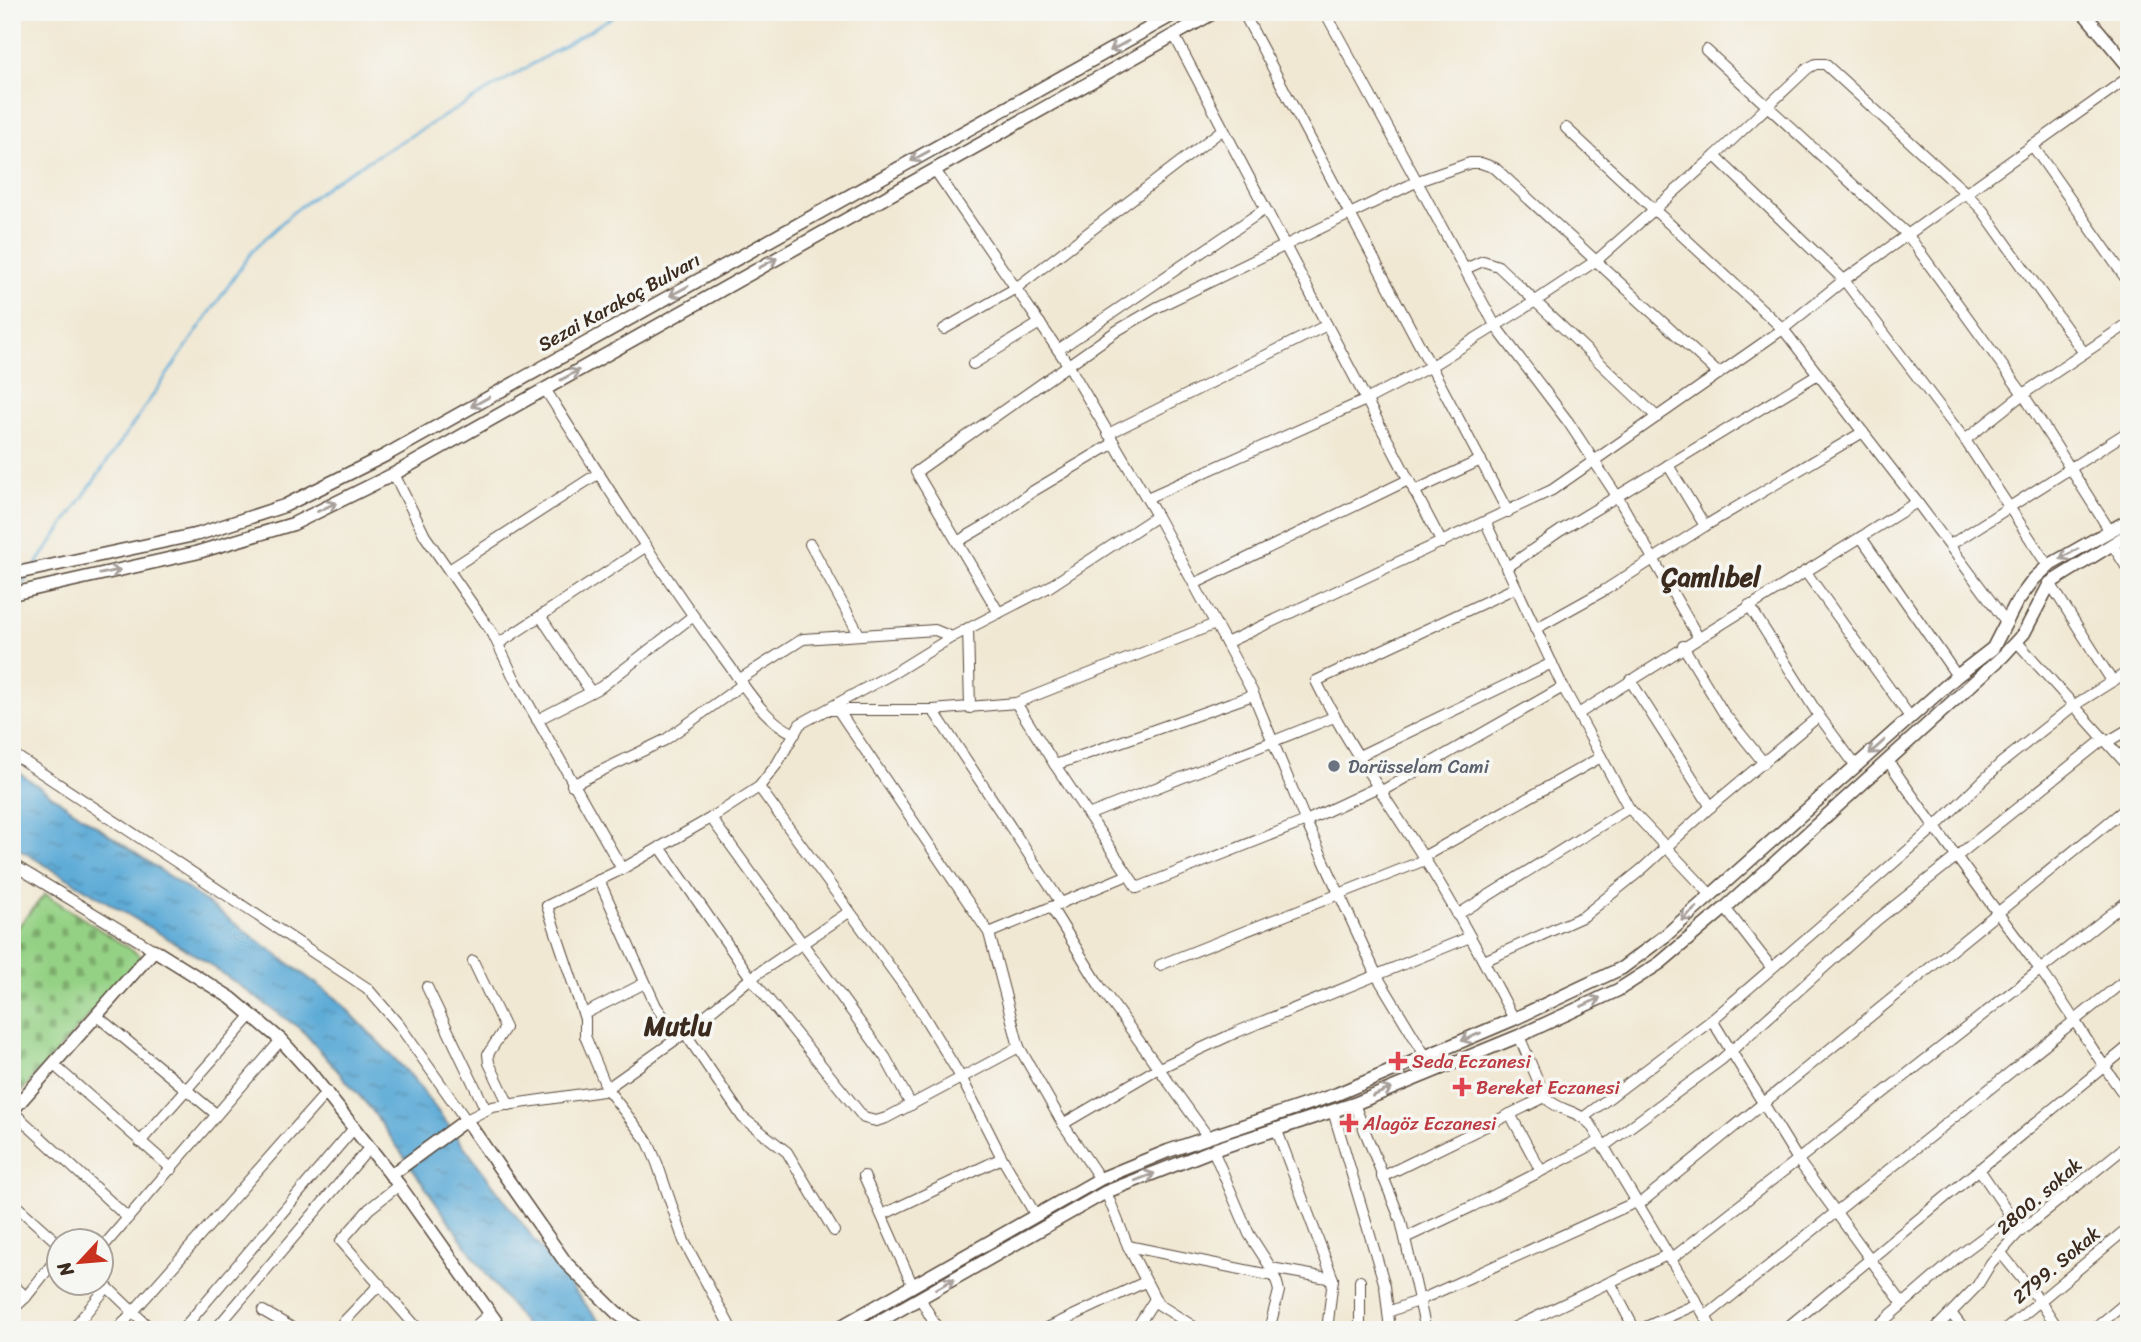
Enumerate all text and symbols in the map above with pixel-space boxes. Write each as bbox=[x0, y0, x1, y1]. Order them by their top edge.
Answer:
one-way arrow bbox=[1109, 39, 1129, 53]
one-way arrow bbox=[910, 150, 931, 163]
street label: Sezai Karakoç Bulvarı bbox=[532, 244, 706, 360]
one-way arrow bbox=[757, 256, 778, 269]
one-way arrow bbox=[669, 284, 689, 298]
one-way arrow bbox=[559, 368, 579, 382]
one-way arrow bbox=[470, 396, 491, 409]
one-way arrow bbox=[316, 499, 337, 513]
one-way arrow bbox=[2060, 547, 2080, 561]
district label: Çamlıbel bbox=[1661, 554, 1762, 600]
one-way arrow bbox=[98, 565, 121, 579]
one-way arrow bbox=[1868, 739, 1886, 755]
place label: Darüsselam Cami bbox=[1348, 750, 1490, 783]
marker: Darüsselam Cami bbox=[1326, 758, 1342, 774]
one-way arrow bbox=[1680, 906, 1698, 922]
one-way arrow bbox=[1580, 995, 1601, 1008]
district label: Mutlu bbox=[643, 1003, 713, 1049]
one-way arrow bbox=[1461, 1032, 1482, 1045]
place label: Seda Eczanesi bbox=[1412, 1045, 1532, 1078]
marker: Seda Eczanesi bbox=[1390, 1053, 1406, 1069]
place label: Bereket Eczanesi bbox=[1476, 1071, 1621, 1104]
marker: Bereket Eczanesi bbox=[1454, 1079, 1470, 1095]
one-way arrow bbox=[1371, 1085, 1392, 1098]
place label: Alagöz Eczanesi bbox=[1362, 1107, 1497, 1140]
marker: Alagöz Eczanesi bbox=[1341, 1115, 1357, 1131]
street label: 2800. sokak bbox=[1988, 1149, 2090, 1243]
one-way arrow bbox=[1133, 1170, 1155, 1183]
street label: 2799. Sokak bbox=[2004, 1218, 2108, 1312]
north arrow bbox=[46, 1226, 116, 1296]
text: N bbox=[47, 1255, 83, 1283]
one-way arrow bbox=[934, 1277, 954, 1291]

